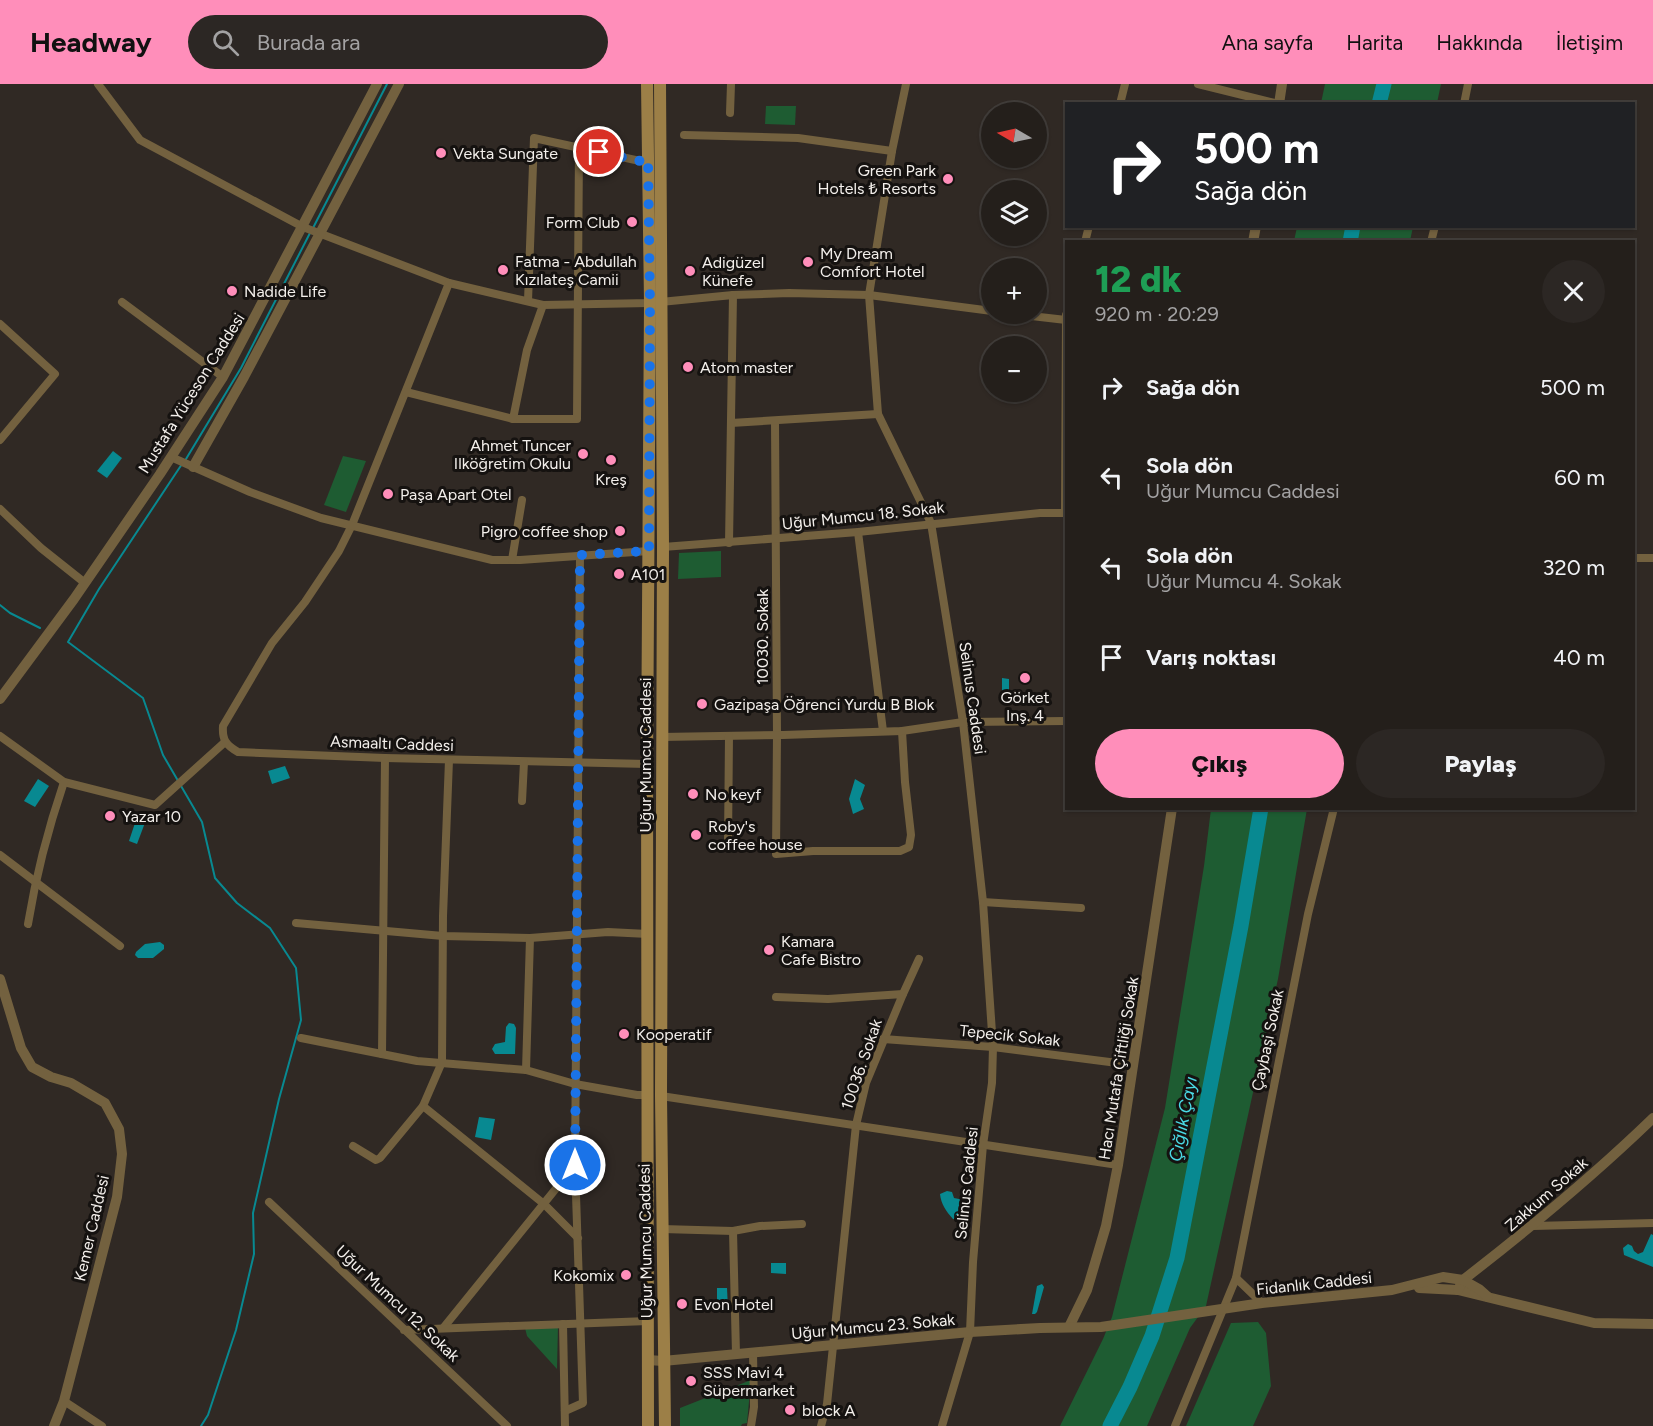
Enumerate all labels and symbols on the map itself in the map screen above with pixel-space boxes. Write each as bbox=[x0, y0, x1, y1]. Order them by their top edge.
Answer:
north arrow bbox=[981, 102, 1047, 168]
pin bbox=[573, 126, 624, 177]
place label: Vekta Sungate bbox=[453, 144, 558, 163]
marker: Vekta Sungate bbox=[434, 146, 448, 160]
place label: Green Park Hotels ₺ Resorts bbox=[818, 161, 936, 198]
marker: Green Park Hotels ₺ Resorts bbox=[941, 172, 955, 186]
place label: Form Club bbox=[546, 213, 620, 232]
marker: Form Club bbox=[625, 215, 639, 229]
place label: My Dream Comfort Hotel bbox=[820, 244, 925, 281]
place label: Fatma - Abdullah Kızılateş Camii bbox=[515, 252, 637, 289]
place label: Adigüzel Künefe bbox=[702, 253, 764, 290]
marker: My Dream Comfort Hotel bbox=[801, 255, 815, 269]
marker: Fatma - Abdullah Kızılateş Camii bbox=[496, 263, 510, 277]
marker: Adigüzel Künefe bbox=[683, 264, 697, 278]
place label: Nadide Life bbox=[244, 282, 327, 301]
marker: Nadide Life bbox=[225, 284, 239, 298]
street label: Mustafa Yüceson Caddesi bbox=[134, 310, 249, 477]
place label: Atom master bbox=[700, 358, 794, 377]
marker: Atom master bbox=[681, 360, 695, 374]
place label: Ahmet Tuncer Ilköğretim Okulu bbox=[454, 436, 572, 473]
marker: Ahmet Tuncer Ilköğretim Okulu bbox=[576, 447, 590, 461]
marker: Kreş bbox=[604, 453, 618, 467]
place label: Kreş bbox=[595, 470, 627, 489]
place label: Paşa Apart Otel bbox=[400, 485, 511, 504]
marker: Paşa Apart Otel bbox=[381, 487, 395, 501]
street label: Uğur Mumcu 18. Sokak bbox=[781, 498, 945, 533]
place label: Pigro coffee shop bbox=[481, 522, 608, 541]
marker: Pigro coffee shop bbox=[613, 524, 627, 538]
place label: A101 bbox=[631, 565, 665, 584]
marker: A101 bbox=[612, 567, 626, 581]
street label: 10030. Sokak bbox=[753, 589, 772, 685]
street label: Selinus Caddesi bbox=[955, 641, 990, 756]
marker: Görket Inş. 4 bbox=[1018, 671, 1032, 685]
street label: Uğur Mumcu Caddesi bbox=[636, 678, 655, 832]
place label: Görket Inş. 4 bbox=[1000, 688, 1050, 725]
place label: Gazipaşa Öğrenci Yurdu B Blok bbox=[714, 695, 934, 714]
marker: Gazipaşa Öğrenci Yurdu B Blok bbox=[695, 697, 709, 711]
street label: Asmaaltı Caddesi bbox=[330, 732, 454, 755]
place label: No keyf bbox=[705, 785, 761, 804]
marker: No keyf bbox=[686, 787, 700, 801]
place label: Yazar 10 bbox=[122, 807, 181, 826]
marker: Yazar 10 bbox=[103, 809, 117, 823]
place label: Roby's coffee house bbox=[708, 817, 803, 854]
marker: Roby's coffee house bbox=[689, 828, 703, 842]
place label: Kamara Cafe Bistro bbox=[781, 932, 861, 969]
marker: Kamara Cafe Bistro bbox=[762, 943, 776, 957]
street label: Hacı Mutafa Çiftliği Sokak bbox=[1095, 975, 1142, 1161]
street label: Çaybaşi Sokak bbox=[1247, 987, 1288, 1093]
street label: 10036. Sokak bbox=[837, 1016, 886, 1112]
street label: Tepecik Sokak bbox=[958, 1021, 1062, 1050]
place label: Kooperatif bbox=[636, 1025, 712, 1044]
marker: Kooperatif bbox=[617, 1027, 631, 1041]
water label: Çığlık Çayı bbox=[1164, 1075, 1202, 1163]
street label: Selinus Caddesi bbox=[951, 1126, 982, 1240]
position arrow bbox=[543, 1133, 607, 1197]
street label: Zakkum Sokak bbox=[1501, 1153, 1592, 1235]
street label: Uğur Mumcu Caddesi bbox=[635, 1163, 656, 1319]
street label: Kemer Caddesi bbox=[70, 1173, 113, 1283]
street label: Uğur Mumcu 12. Sokak bbox=[332, 1241, 464, 1366]
place label: Kokomix bbox=[553, 1266, 614, 1285]
marker: Kokomix bbox=[619, 1268, 633, 1282]
street label: Fidanlık Caddesi bbox=[1255, 1268, 1373, 1299]
place label: Evon Hotel bbox=[694, 1295, 773, 1314]
marker: Evon Hotel bbox=[675, 1297, 689, 1311]
street label: Uğur Mumcu 23. Sokak bbox=[790, 1310, 956, 1343]
place label: SSS Mavi 4 Süpermarket bbox=[703, 1363, 795, 1400]
marker: SSS Mavi 4 Süpermarket bbox=[684, 1374, 698, 1388]
place label: block A bbox=[802, 1401, 856, 1420]
marker: block A bbox=[783, 1403, 797, 1417]

